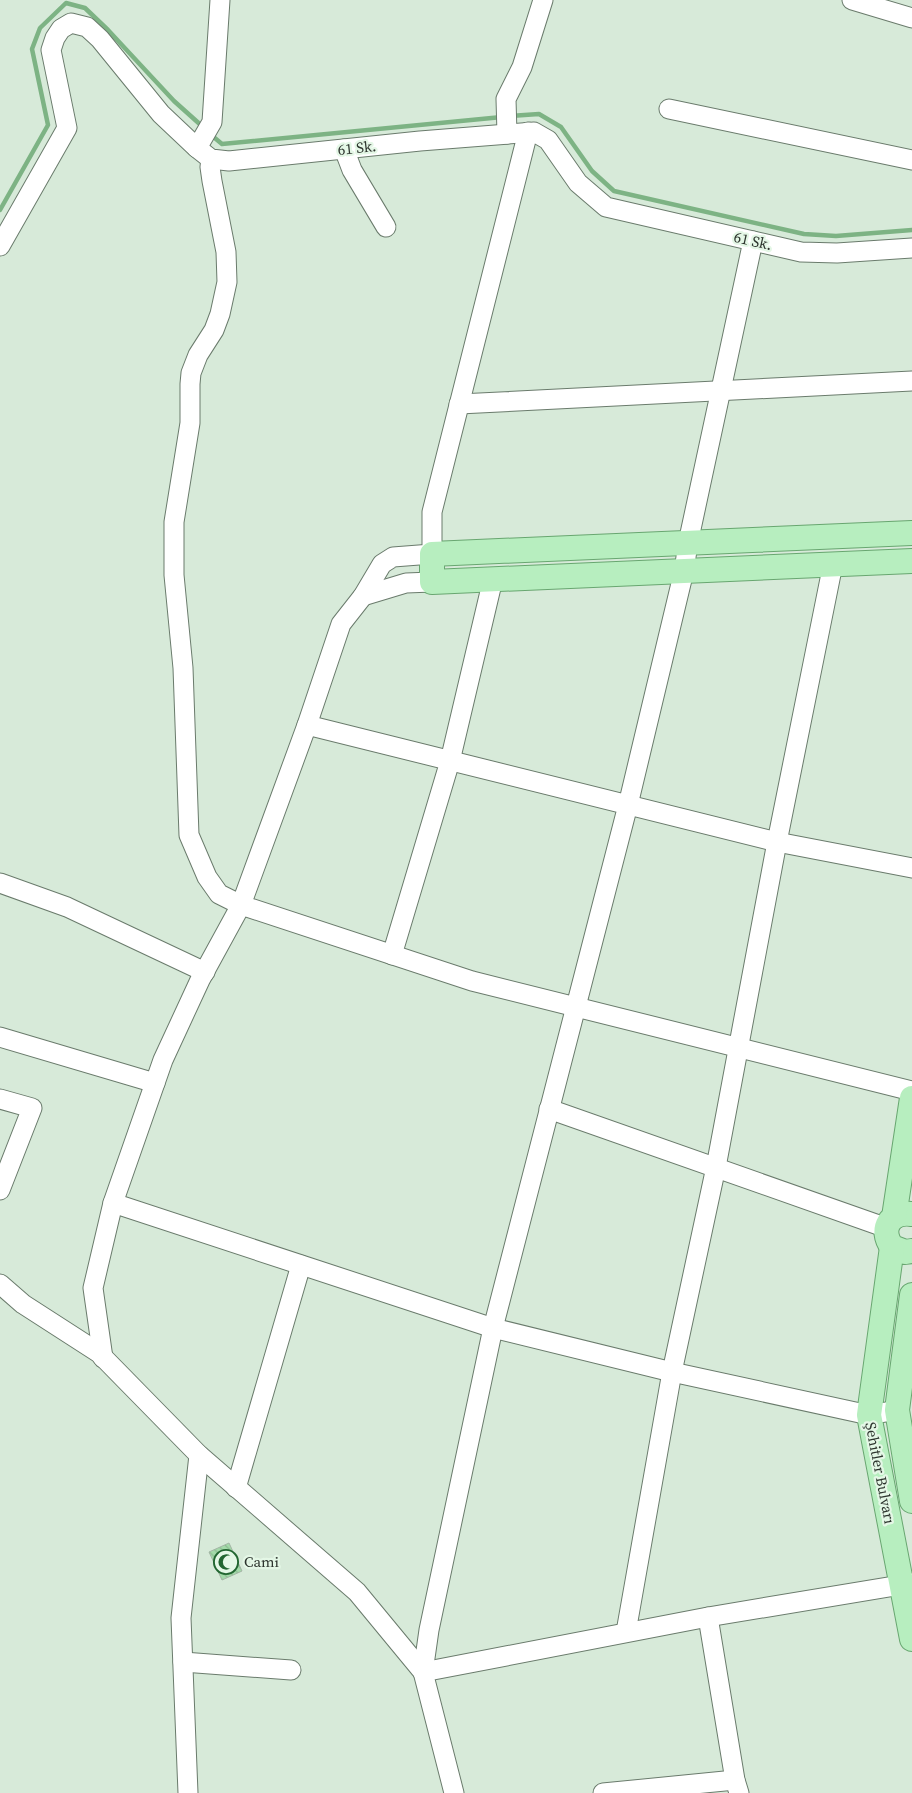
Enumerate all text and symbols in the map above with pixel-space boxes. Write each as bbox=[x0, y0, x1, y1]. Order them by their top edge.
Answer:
street label: 61 Sk. bbox=[337, 135, 377, 160]
street label: 61 Sk. bbox=[732, 226, 774, 255]
street label: Şehitler Bulvarı bbox=[860, 1420, 901, 1526]
mosque icon: Cami bbox=[213, 1549, 239, 1575]
place label: Cami bbox=[244, 1551, 279, 1572]

